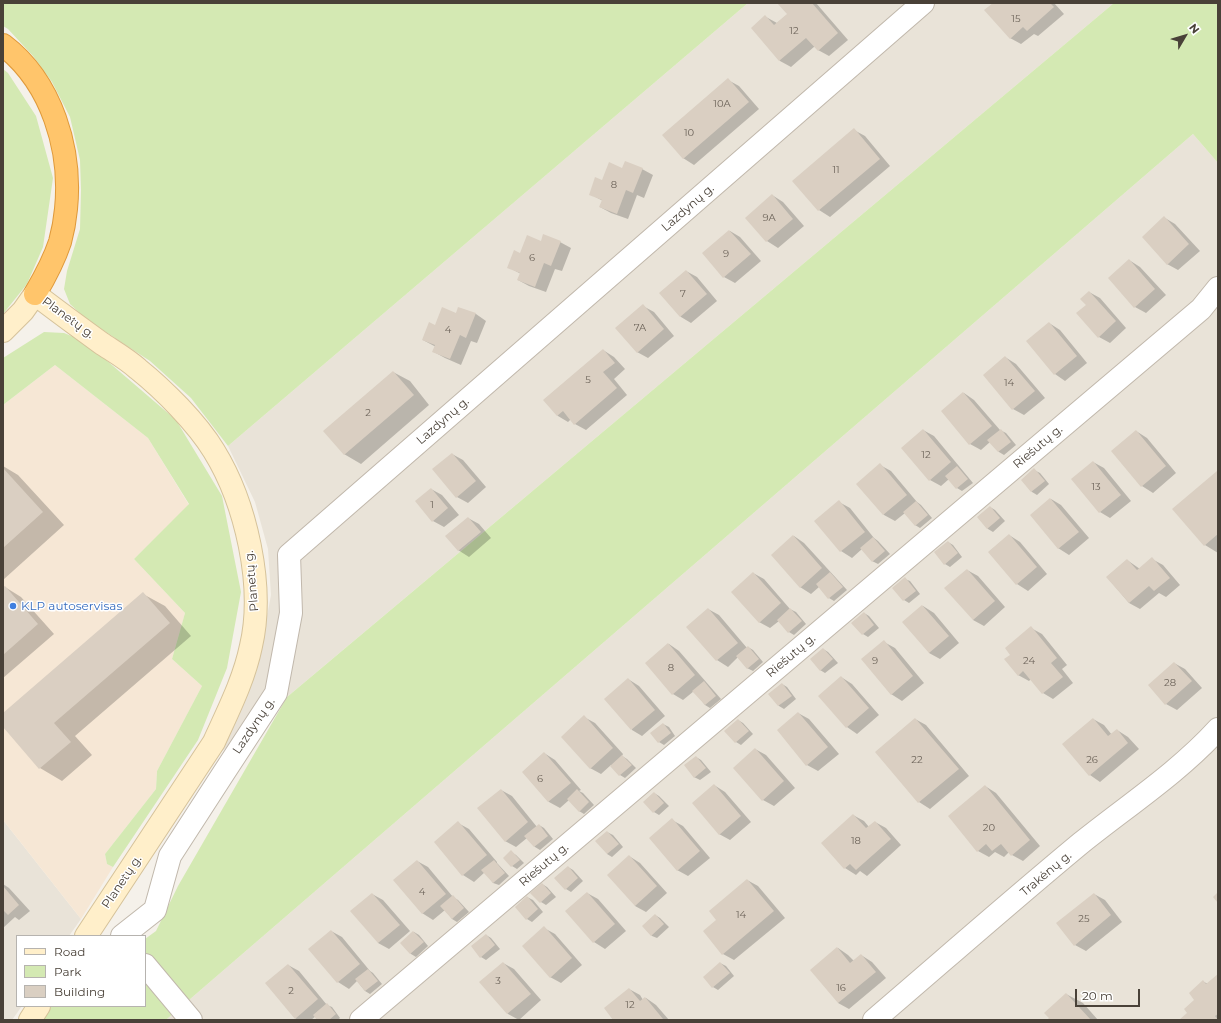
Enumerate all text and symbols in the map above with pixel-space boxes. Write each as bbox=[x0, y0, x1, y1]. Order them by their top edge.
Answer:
house number: 15 bbox=[1011, 13, 1021, 25]
north arrow bbox=[1165, 16, 1205, 56]
text: N bbox=[1186, 21, 1203, 36]
house number: 12 bbox=[789, 25, 799, 37]
house number: 10A bbox=[713, 98, 731, 110]
house number: 10 bbox=[684, 127, 694, 139]
house number: 11 bbox=[832, 164, 840, 176]
house number: 8 bbox=[611, 179, 617, 191]
street label: Lazdynų g. bbox=[659, 181, 717, 235]
house number: 9A bbox=[762, 212, 776, 224]
house number: 9 bbox=[723, 248, 729, 260]
house number: 6 bbox=[529, 252, 535, 264]
house number: 7 bbox=[680, 288, 686, 300]
street label: Planetų g. bbox=[39, 294, 97, 342]
house number: 7A bbox=[634, 322, 646, 334]
house number: 4 bbox=[445, 324, 451, 336]
house number: 5 bbox=[585, 374, 591, 386]
house number: 14 bbox=[1004, 377, 1014, 389]
street label: Lazdynų g. bbox=[414, 394, 472, 448]
house number: 2 bbox=[365, 407, 371, 419]
street label: Riešutų g. bbox=[1010, 422, 1066, 472]
house number: 12 bbox=[921, 449, 931, 461]
house number: 13 bbox=[1091, 481, 1101, 493]
house number: 1 bbox=[430, 499, 434, 511]
street label: Planetų g. bbox=[242, 550, 262, 612]
place label: KLP autoservisas bbox=[21, 599, 122, 613]
marker: KLP autoservisas bbox=[8, 601, 18, 611]
street label: Riešutų g. bbox=[763, 631, 819, 681]
house number: 9 bbox=[872, 655, 878, 667]
house number: 24 bbox=[1023, 655, 1035, 667]
house number: 8 bbox=[668, 662, 674, 674]
house number: 28 bbox=[1164, 677, 1176, 689]
street label: Lazdynų g. bbox=[230, 695, 278, 757]
house number: 22 bbox=[911, 754, 923, 766]
house number: 26 bbox=[1086, 754, 1098, 766]
house number: 6 bbox=[537, 773, 543, 785]
house number: 20 bbox=[983, 822, 995, 834]
house number: 18 bbox=[851, 835, 861, 847]
street label: Riešutų g. bbox=[516, 840, 572, 890]
street label: Trakėnų g. bbox=[1017, 848, 1075, 900]
street label: Planetų g. bbox=[99, 853, 145, 911]
house number: 4 bbox=[419, 886, 425, 898]
house number: 14 bbox=[736, 909, 746, 921]
house number: 25 bbox=[1078, 913, 1090, 925]
legend bbox=[16, 935, 146, 1007]
text: Road bbox=[54, 944, 85, 959]
text: Park bbox=[54, 964, 81, 979]
house number: 3 bbox=[495, 975, 501, 987]
scale bar bbox=[1077, 981, 1142, 1007]
house number: 16 bbox=[836, 982, 846, 994]
text: Building bbox=[54, 984, 105, 999]
house number: 2 bbox=[288, 985, 294, 997]
text: 20 m bbox=[1082, 988, 1113, 1003]
house number: 12 bbox=[625, 999, 635, 1011]

